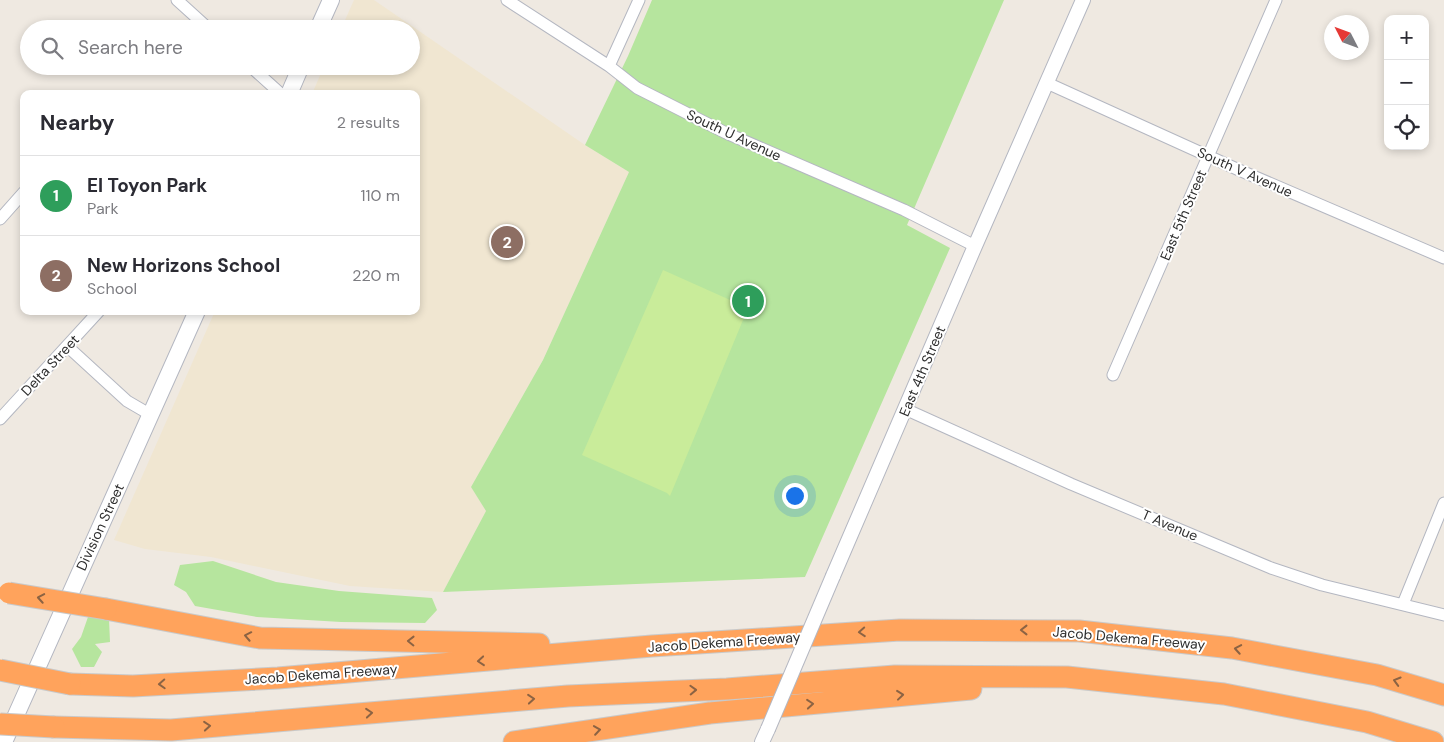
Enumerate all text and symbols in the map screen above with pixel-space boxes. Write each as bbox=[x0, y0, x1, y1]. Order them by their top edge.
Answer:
north arrow bbox=[1324, 15, 1369, 60]
map controls bbox=[1384, 15, 1429, 150]
button: + bbox=[1384, 15, 1429, 60]
search box bbox=[20, 20, 420, 75]
icon: search bbox=[38, 34, 66, 62]
text: Search here bbox=[78, 35, 183, 60]
button: − bbox=[1384, 60, 1429, 105]
street label: South U Avenue bbox=[684, 105, 784, 165]
button: locate bbox=[1384, 105, 1429, 150]
text: Nearby bbox=[40, 109, 114, 137]
text: 2 results bbox=[337, 112, 400, 133]
street label: South V Avenue bbox=[1195, 143, 1295, 201]
street label: East 5th Street bbox=[1156, 167, 1210, 263]
text: El Toyon Park bbox=[87, 173, 207, 198]
text: 1 bbox=[53, 185, 59, 206]
text: 110 m bbox=[361, 185, 400, 206]
text: Park bbox=[87, 198, 119, 219]
pin: 2 bbox=[491, 223, 523, 261]
text: New Horizons School bbox=[87, 253, 280, 278]
text: 2 bbox=[51, 265, 61, 286]
text: 220 m bbox=[352, 265, 400, 286]
text: School bbox=[87, 278, 137, 299]
pin: 1 bbox=[732, 282, 764, 320]
street label: East 4th Street bbox=[895, 323, 949, 419]
street label: Delta Street bbox=[17, 331, 83, 399]
street label: Division Street bbox=[72, 481, 128, 573]
your location bbox=[782, 483, 808, 509]
street label: T Avenue bbox=[1139, 505, 1201, 545]
one-way arrow bbox=[37, 594, 45, 604]
street label: Jacob Dekema Freeway bbox=[1052, 622, 1206, 654]
one-way arrow bbox=[1020, 625, 1028, 635]
one-way arrow bbox=[857, 627, 865, 638]
street label: Jacob Dekema Freeway bbox=[647, 628, 801, 656]
one-way arrow bbox=[244, 631, 253, 642]
one-way arrow bbox=[406, 636, 414, 647]
one-way arrow bbox=[1234, 645, 1242, 655]
one-way arrow bbox=[477, 655, 485, 666]
street label: Jacob Dekema Freeway bbox=[244, 660, 398, 688]
one-way arrow bbox=[1394, 677, 1402, 687]
one-way arrow bbox=[158, 679, 166, 689]
one-way arrow bbox=[689, 685, 697, 696]
one-way arrow bbox=[896, 690, 904, 701]
one-way arrow bbox=[527, 694, 535, 705]
one-way arrow bbox=[807, 699, 815, 710]
one-way arrow bbox=[365, 707, 373, 718]
one-way arrow bbox=[203, 721, 211, 732]
one-way arrow bbox=[593, 725, 601, 735]

